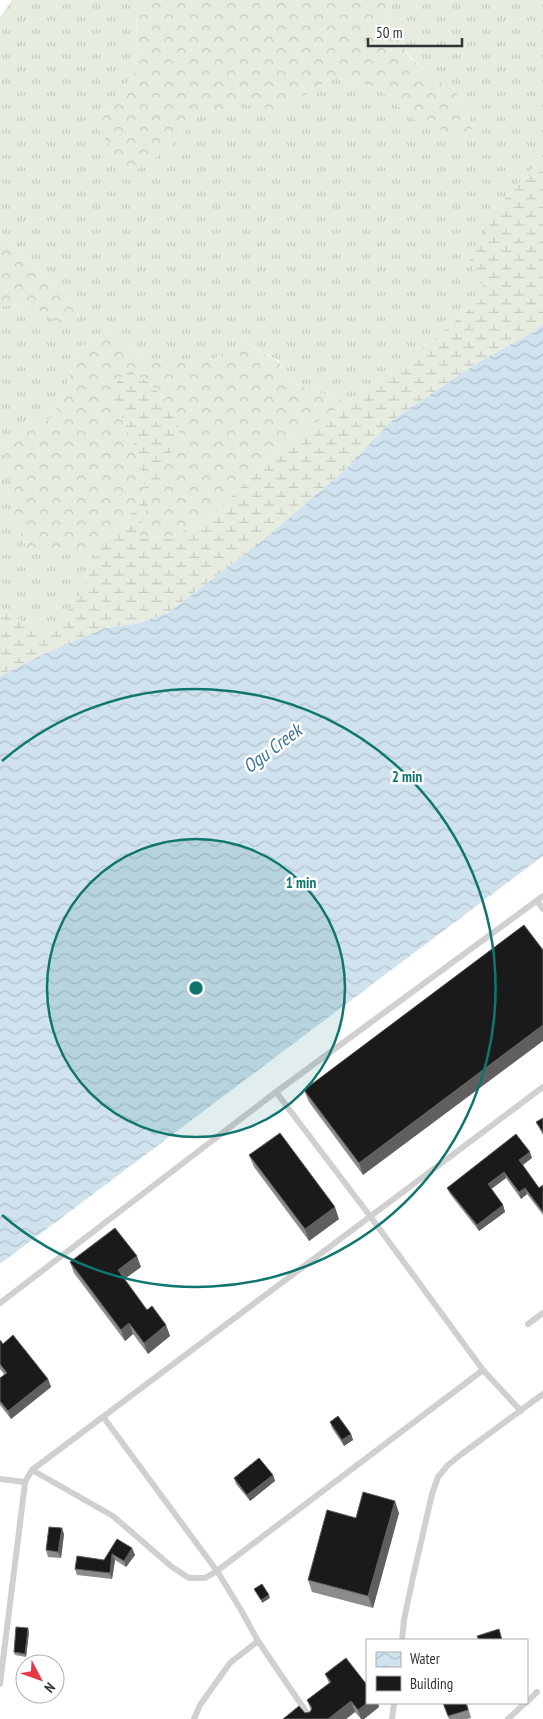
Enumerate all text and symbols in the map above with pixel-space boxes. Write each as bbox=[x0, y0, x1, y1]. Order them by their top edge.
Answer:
scale bar bbox=[368, 15, 462, 47]
text: 50 m bbox=[376, 23, 402, 42]
water label: Ogu Creek bbox=[238, 717, 308, 778]
text: 2 min bbox=[392, 767, 422, 786]
text: 1 min bbox=[286, 873, 316, 892]
centre of rings bbox=[187, 979, 205, 997]
legend bbox=[366, 1639, 528, 1704]
text: Water bbox=[410, 1649, 441, 1668]
north arrow bbox=[15, 1654, 65, 1704]
text: Building bbox=[410, 1674, 453, 1693]
text: N bbox=[41, 1679, 59, 1696]

